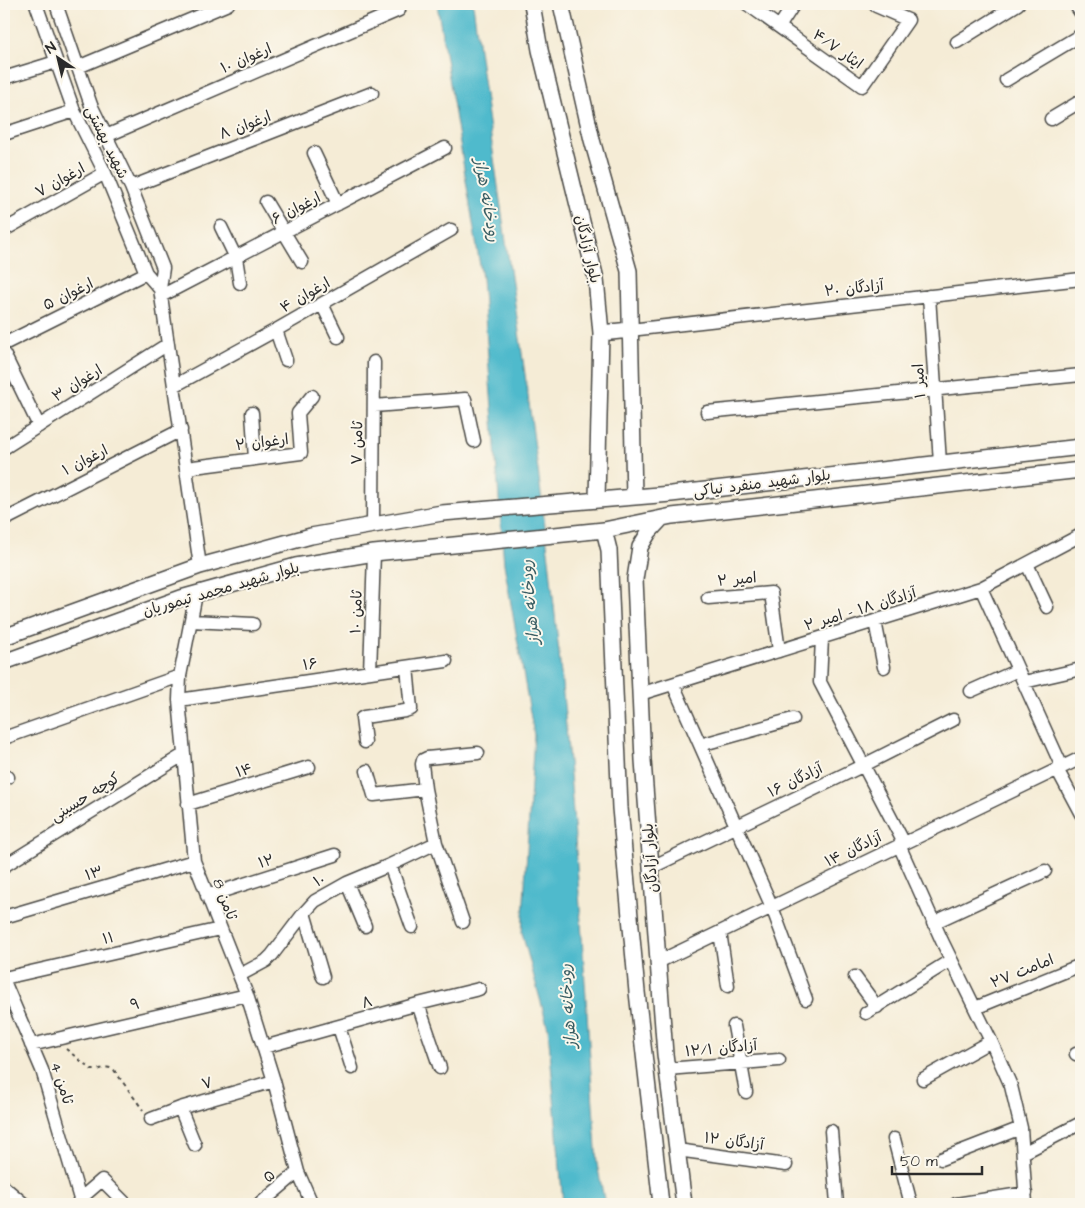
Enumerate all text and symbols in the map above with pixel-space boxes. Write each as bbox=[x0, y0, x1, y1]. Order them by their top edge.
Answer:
street label: ایثار ۴/۷ bbox=[808, 24, 867, 74]
north arrow bbox=[32, 32, 82, 82]
text: N bbox=[42, 37, 61, 59]
street label: ارغوان ۱۰ bbox=[217, 38, 275, 79]
street label: شهید بهشتی bbox=[80, 102, 133, 182]
street label: ارغوان ۸ bbox=[216, 106, 274, 145]
water label: رودخانه هراز bbox=[469, 155, 505, 244]
street label: ارغوان ۷ bbox=[31, 158, 89, 203]
street label: ارغوان ۶ bbox=[268, 187, 324, 230]
street label: بلوار آزادگان bbox=[569, 213, 606, 285]
street label: ارغوان ۵ bbox=[39, 273, 97, 316]
street label: ارغوان ۴ bbox=[276, 273, 334, 318]
street label: آزادگان ۲۰ bbox=[823, 275, 886, 302]
street label: ارغوان ۳ bbox=[48, 360, 107, 407]
street label: امیر ۱ bbox=[908, 363, 931, 399]
street label: ثامن ۷ bbox=[347, 420, 368, 465]
street label: ارغوان ۲ bbox=[234, 429, 290, 456]
street label: ارغوان ۱ bbox=[59, 440, 112, 481]
street label: بلوار شهید منفرد نیاکی bbox=[692, 465, 832, 502]
street label: بلوار شهید محمد تیموریان bbox=[140, 557, 302, 622]
water label: رودخانه هراز bbox=[515, 559, 545, 647]
street label: امیر ۲ bbox=[717, 567, 758, 592]
street label: آزادگان ۱۸ - امیر ۲ bbox=[801, 582, 920, 637]
street label: ثامن ۱۰ bbox=[345, 589, 368, 634]
street label: ۱۶ bbox=[301, 653, 319, 676]
street label: ۱۴ bbox=[233, 758, 255, 783]
street label: آزادگان ۱۶ bbox=[764, 758, 827, 803]
street label: کوچه حسینی bbox=[46, 768, 124, 827]
street label: بلوار آزادگان bbox=[638, 823, 663, 893]
street label: آزادگان ۱۴ bbox=[821, 826, 886, 872]
street label: ۱۲ bbox=[256, 849, 277, 874]
street label: ۱۳ bbox=[83, 861, 106, 886]
street label: ۱۰ bbox=[310, 869, 329, 892]
street label: ثامن 8 bbox=[207, 875, 242, 924]
street label: ۱۱ bbox=[100, 927, 116, 950]
street label: امامت ۲۷ bbox=[987, 949, 1057, 994]
water label: رودخانه هراز bbox=[554, 963, 582, 1051]
street label: ۸ bbox=[359, 991, 375, 1014]
street label: ۹ bbox=[128, 993, 142, 1016]
street label: آزادگان ۱۲/۱ bbox=[684, 1035, 759, 1062]
street label: ثامن 4 bbox=[45, 1059, 78, 1108]
street label: ۷ bbox=[199, 1072, 215, 1095]
street label: آزادگان ۱۲ bbox=[703, 1127, 766, 1156]
scale bar bbox=[892, 1143, 982, 1175]
text: 50 m bbox=[900, 1151, 938, 1172]
street label: ۵ bbox=[259, 1165, 280, 1188]

